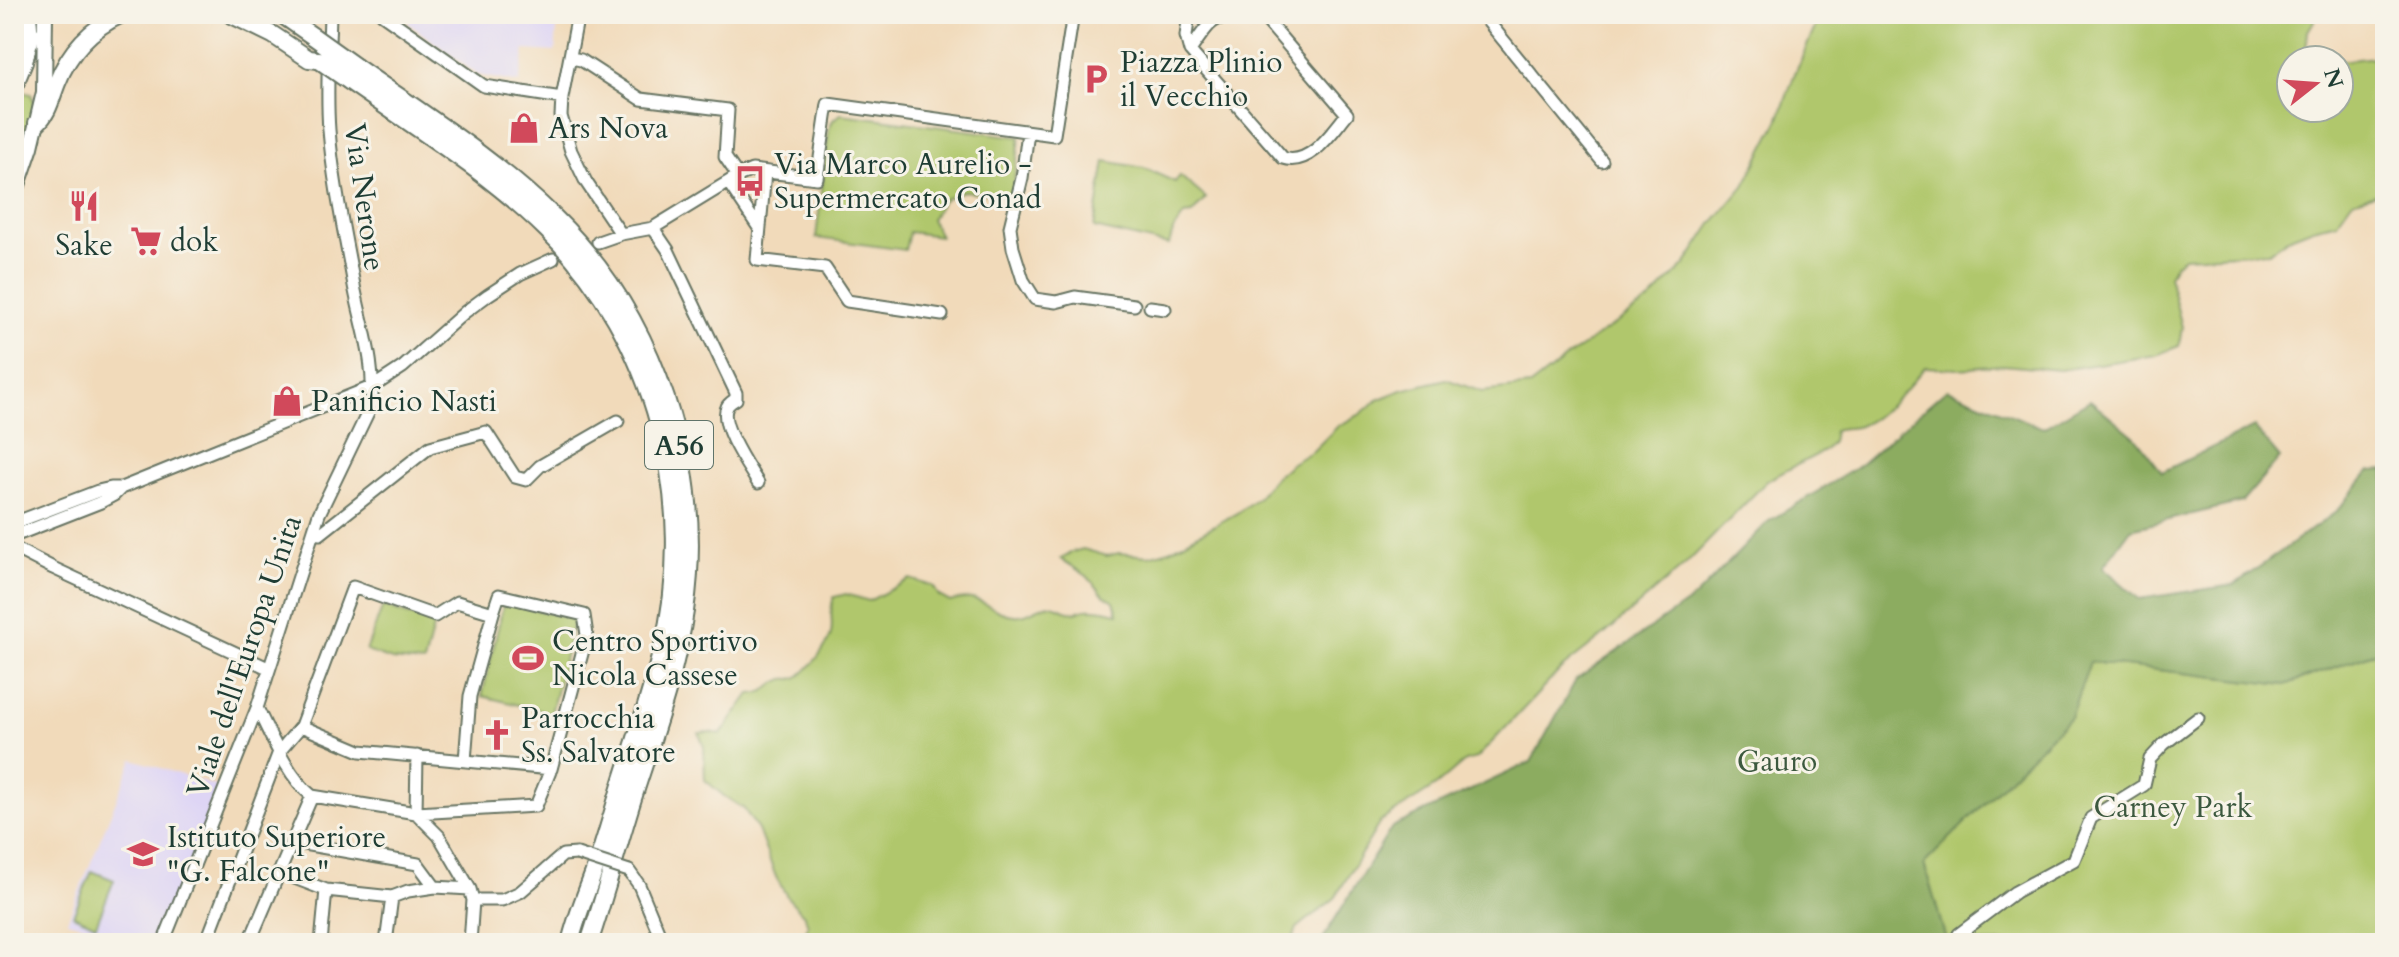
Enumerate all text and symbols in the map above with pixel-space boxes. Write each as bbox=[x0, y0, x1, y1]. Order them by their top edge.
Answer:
place label: Piazza Plinio il Vecchio bbox=[1120, 42, 1282, 117]
north arrow bbox=[2275, 44, 2355, 124]
parking icon: Piazza Plinio il Vecchio bbox=[1079, 62, 1113, 96]
text: N bbox=[2316, 65, 2350, 92]
place label: Ars Nova bbox=[548, 108, 668, 149]
shop icon: Ars Nova bbox=[507, 111, 541, 145]
street label: Via Nerone bbox=[334, 121, 395, 273]
place label: Via Marco Aurelio - Supermercato Conad bbox=[774, 144, 1042, 219]
bus stop icon: Via Marco Aurelio - Supermercato Conad bbox=[733, 164, 767, 198]
restaurant icon: Sake bbox=[67, 189, 101, 223]
place label: dok bbox=[170, 221, 218, 262]
supermarket icon: dok bbox=[129, 224, 163, 258]
place label: Sake bbox=[55, 225, 113, 266]
place label: Panificio Nasti bbox=[311, 381, 497, 422]
shop icon: Panificio Nasti bbox=[270, 384, 304, 418]
road number: A56 bbox=[645, 421, 713, 469]
street label: Viale dell'Europa Unita bbox=[177, 510, 312, 803]
place label: Centro Sportivo Nicola Cassese bbox=[552, 621, 758, 696]
sports icon: Centro Sportivo Nicola Cassese bbox=[511, 641, 545, 675]
place label: Parrocchia Ss. Salvatore bbox=[521, 698, 676, 773]
church icon: Parrocchia Ss. Salvatore bbox=[480, 718, 514, 752]
park label: Gauro bbox=[1737, 741, 1817, 782]
park label: Carney Park bbox=[2093, 787, 2253, 828]
place label: Istituto Superiore "G. Falcone" bbox=[167, 817, 386, 892]
school or university icon: Istituto Superiore "G. Falcone" bbox=[126, 837, 160, 871]

